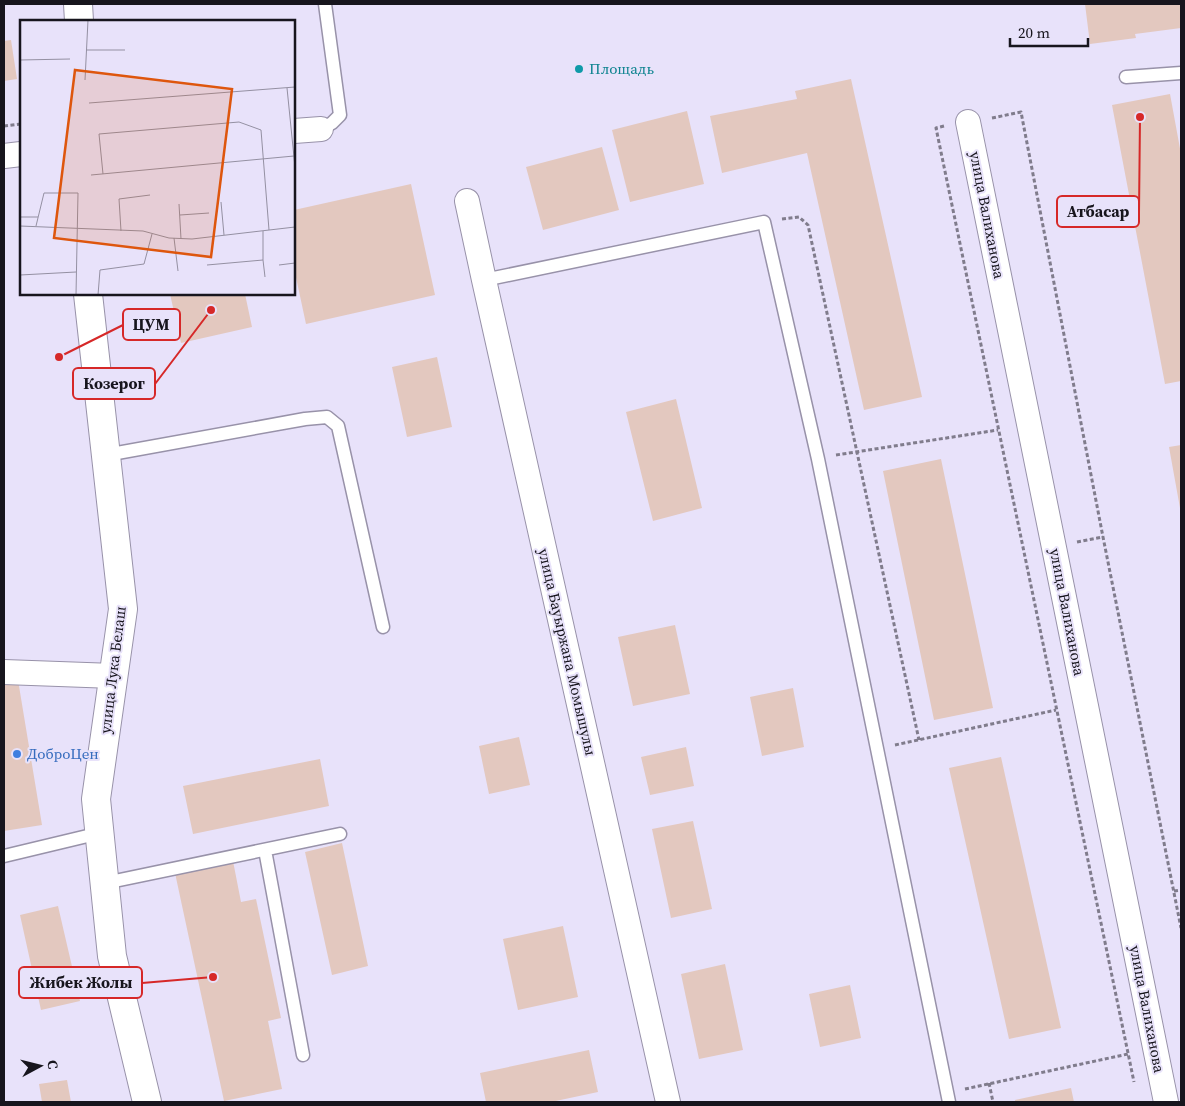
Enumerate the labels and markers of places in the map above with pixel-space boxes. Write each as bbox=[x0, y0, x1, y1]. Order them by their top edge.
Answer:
place label: Площадь bbox=[589, 58, 654, 79]
marker: Площадь bbox=[573, 63, 585, 75]
callout: Атбасар bbox=[1057, 196, 1139, 227]
callout: ЦУМ bbox=[123, 309, 180, 340]
callout: Козерог bbox=[73, 368, 155, 399]
place label: ДоброЦен bbox=[27, 743, 99, 764]
marker: ДоброЦен bbox=[11, 748, 23, 760]
callout: Жибек Жолы bbox=[19, 967, 142, 998]

